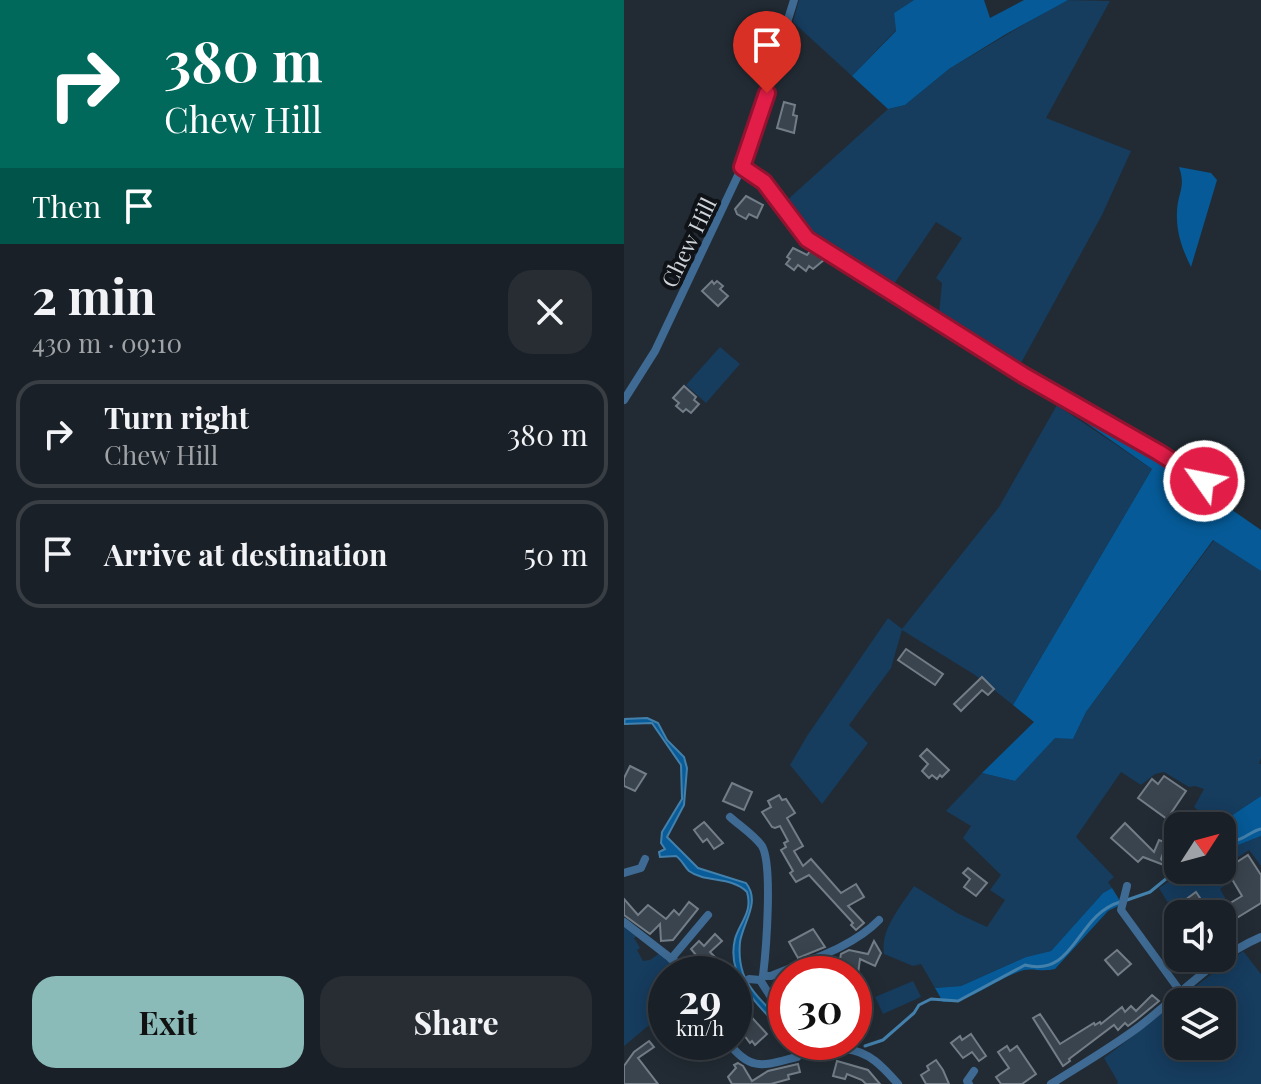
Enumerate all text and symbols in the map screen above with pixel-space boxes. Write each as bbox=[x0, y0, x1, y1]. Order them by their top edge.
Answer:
pin bbox=[733, 11, 801, 93]
text: 380 m bbox=[164, 22, 323, 97]
icon: arrive bbox=[745, 23, 789, 67]
icon: right bbox=[32, 32, 136, 136]
text: Chew Hill bbox=[164, 94, 322, 142]
icon: arrive bbox=[117, 184, 161, 228]
text: Then bbox=[32, 186, 101, 226]
street label: Chew Hill bbox=[653, 192, 723, 292]
text: 2 min bbox=[32, 263, 156, 327]
button: close bbox=[508, 270, 592, 354]
text: 430 m · 09:10 bbox=[32, 325, 182, 360]
text: Turn right bbox=[104, 397, 249, 437]
icon: right bbox=[36, 412, 80, 456]
text: 380 m bbox=[507, 414, 588, 454]
text: Chew Hill bbox=[104, 437, 218, 472]
position arrow bbox=[1162, 439, 1246, 523]
icon: arrive bbox=[36, 532, 80, 576]
text: Arrive at destination bbox=[104, 534, 387, 574]
text: 50 m bbox=[523, 534, 588, 574]
north arrow bbox=[1164, 812, 1236, 884]
map controls bbox=[1164, 812, 1236, 1060]
button: sound bbox=[1164, 900, 1236, 972]
speed limit sign: 30 bbox=[768, 956, 872, 1060]
text: 29 bbox=[678, 971, 722, 1024]
button: Exit bbox=[32, 976, 304, 1068]
button: Share bbox=[320, 976, 592, 1068]
button: layers bbox=[1164, 988, 1236, 1060]
text: km/h bbox=[676, 1014, 724, 1041]

